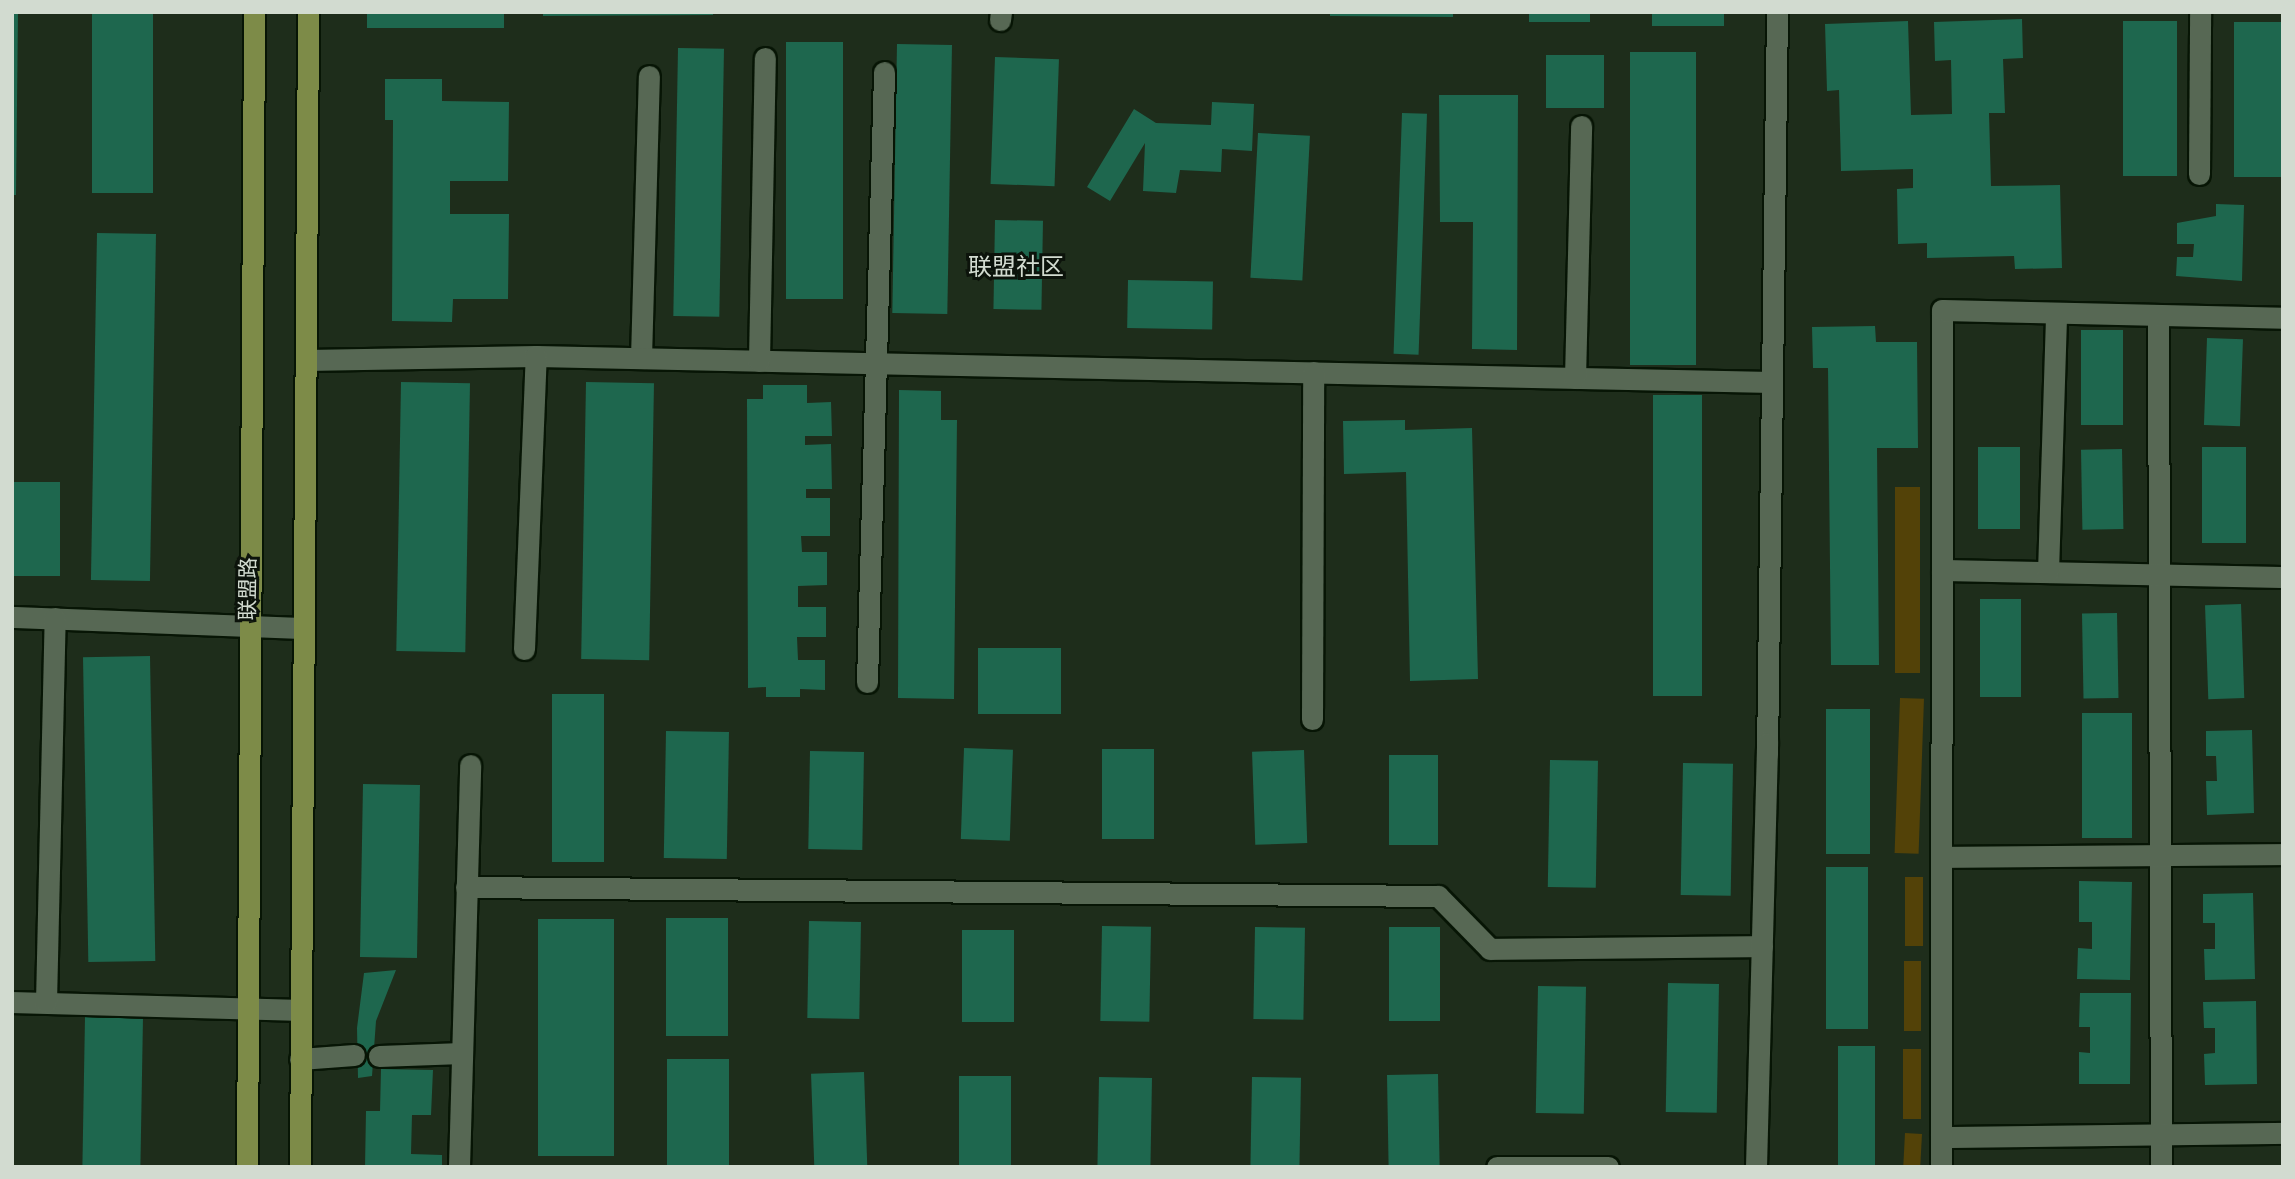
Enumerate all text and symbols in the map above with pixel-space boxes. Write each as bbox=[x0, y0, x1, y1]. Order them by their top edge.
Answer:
district label: 联盟社区 bbox=[968, 255, 1064, 283]
street label: 联盟路 bbox=[236, 557, 262, 621]

